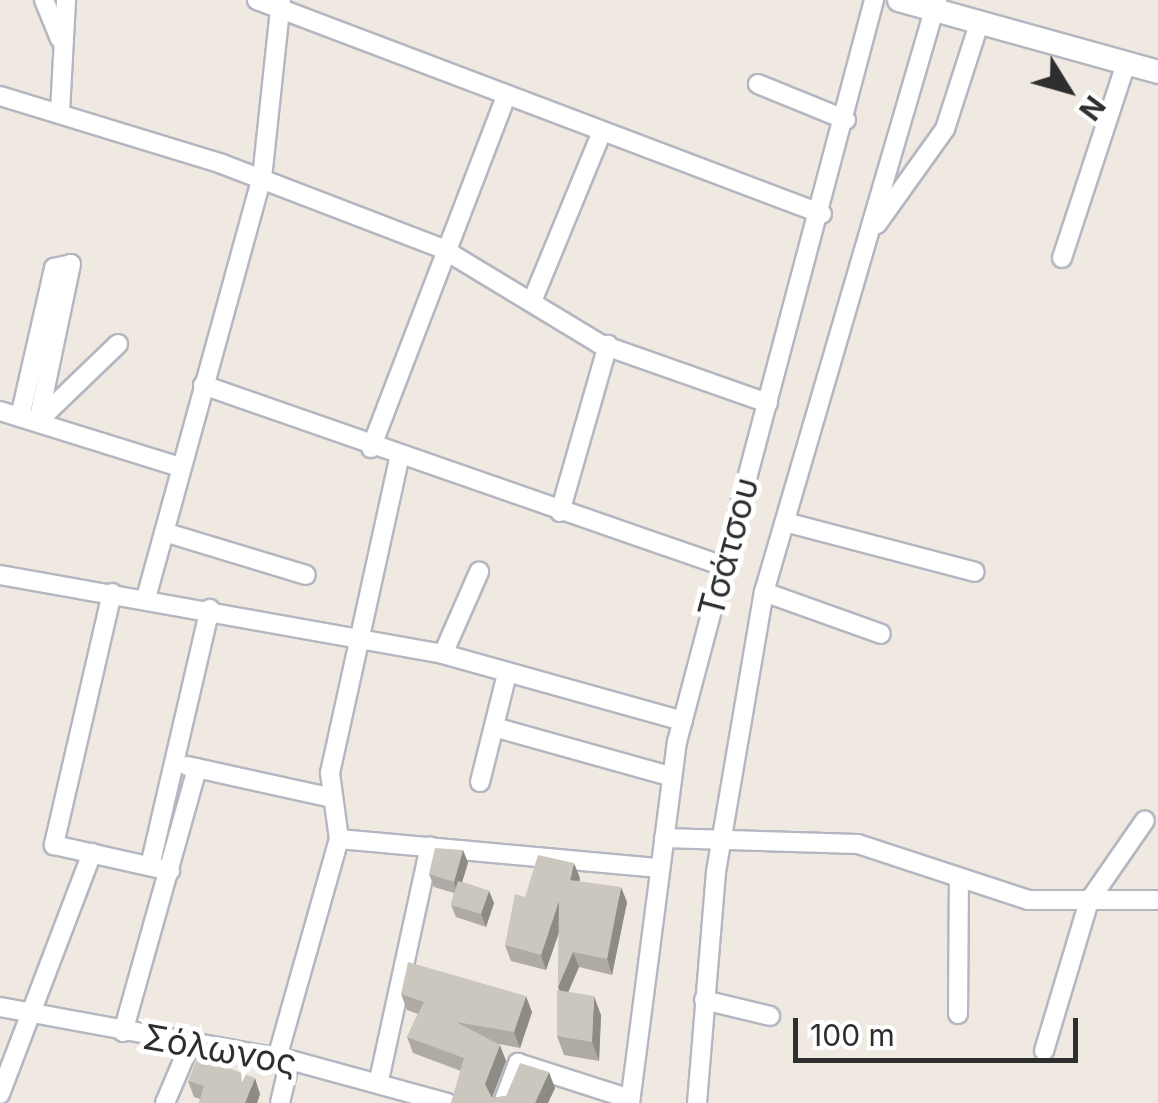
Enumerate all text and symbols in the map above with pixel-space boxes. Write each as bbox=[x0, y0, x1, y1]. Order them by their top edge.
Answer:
north arrow bbox=[1018, 40, 1118, 140]
text: N bbox=[1072, 89, 1112, 127]
street label: Τσάτσου bbox=[689, 472, 767, 622]
scale bar bbox=[798, 998, 1083, 1060]
street label: Σόλωνος bbox=[140, 1015, 300, 1083]
text: 100 m bbox=[810, 1017, 895, 1053]

